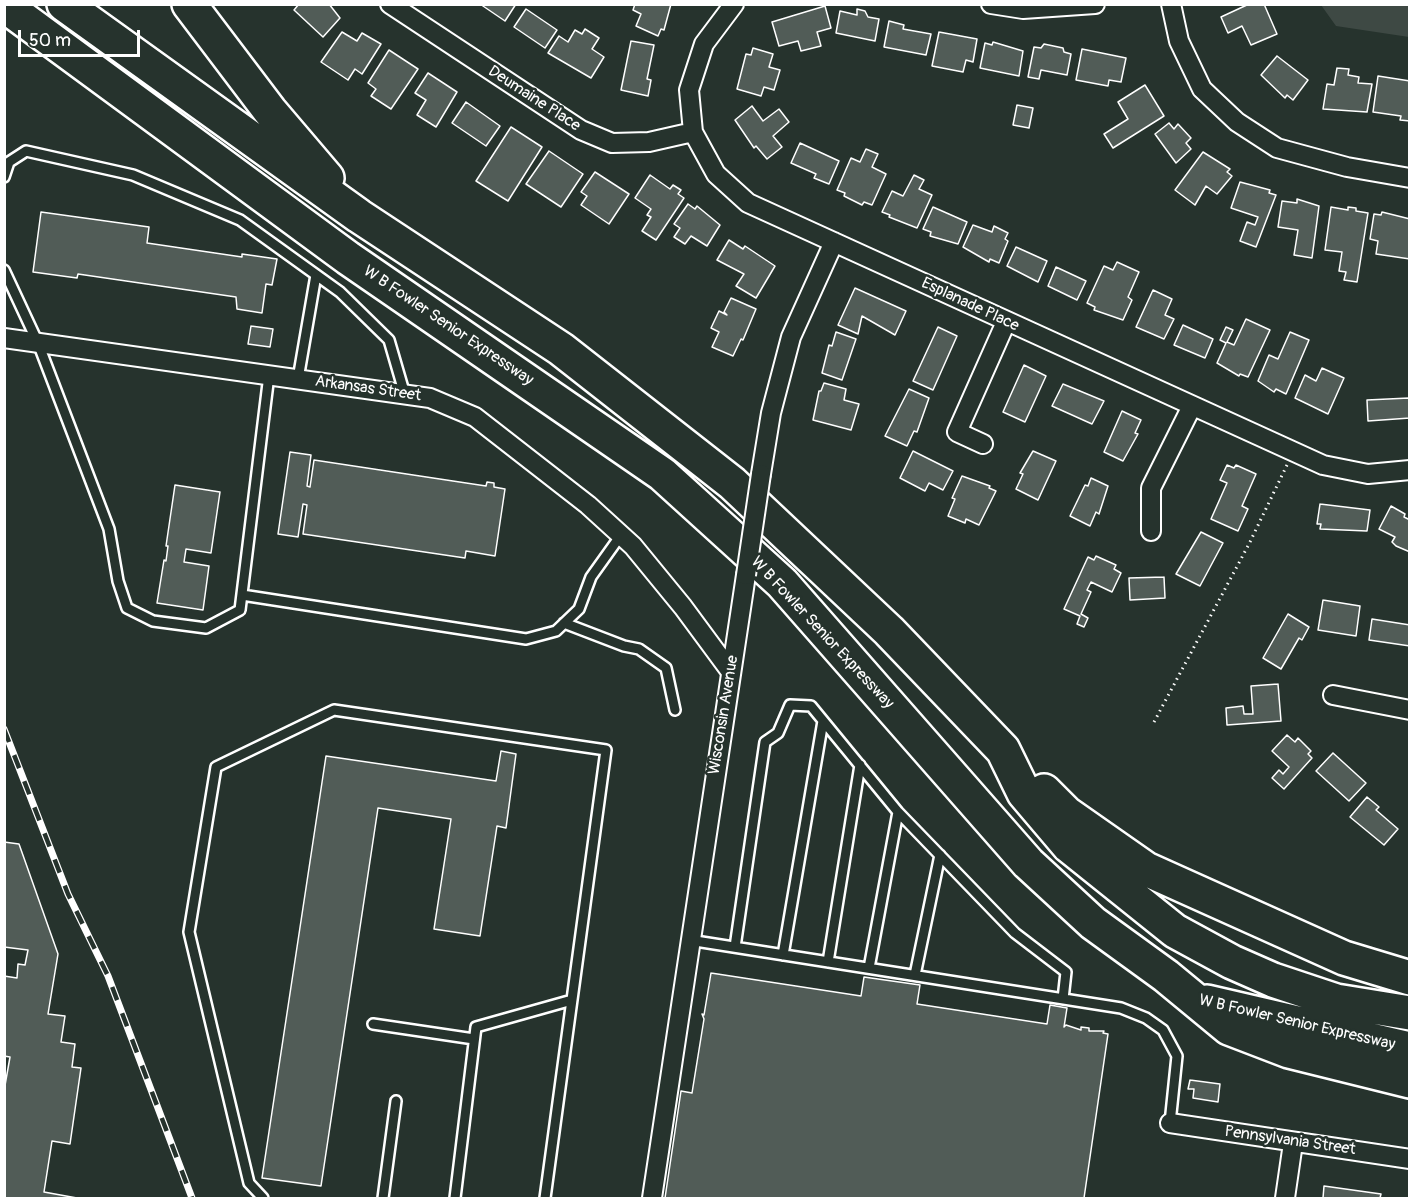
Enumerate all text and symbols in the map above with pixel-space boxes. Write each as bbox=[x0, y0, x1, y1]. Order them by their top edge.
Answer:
scale bar bbox=[21, 18, 142, 56]
text: 50 m bbox=[29, 29, 71, 52]
street label: Deumaine Place bbox=[484, 62, 584, 136]
street label: W B Fowler Senior Expressway bbox=[359, 262, 537, 390]
street label: Esplanade Place bbox=[918, 274, 1022, 336]
street label: Arkansas Street bbox=[314, 372, 422, 406]
street label: W B Fowler Senior Expressway bbox=[746, 553, 898, 713]
street label: Wisconsin Avenue bbox=[705, 654, 743, 776]
street label: W B Fowler Senior Expressway bbox=[1197, 991, 1397, 1055]
street label: Pennsylvania Street bbox=[1223, 1122, 1357, 1160]

